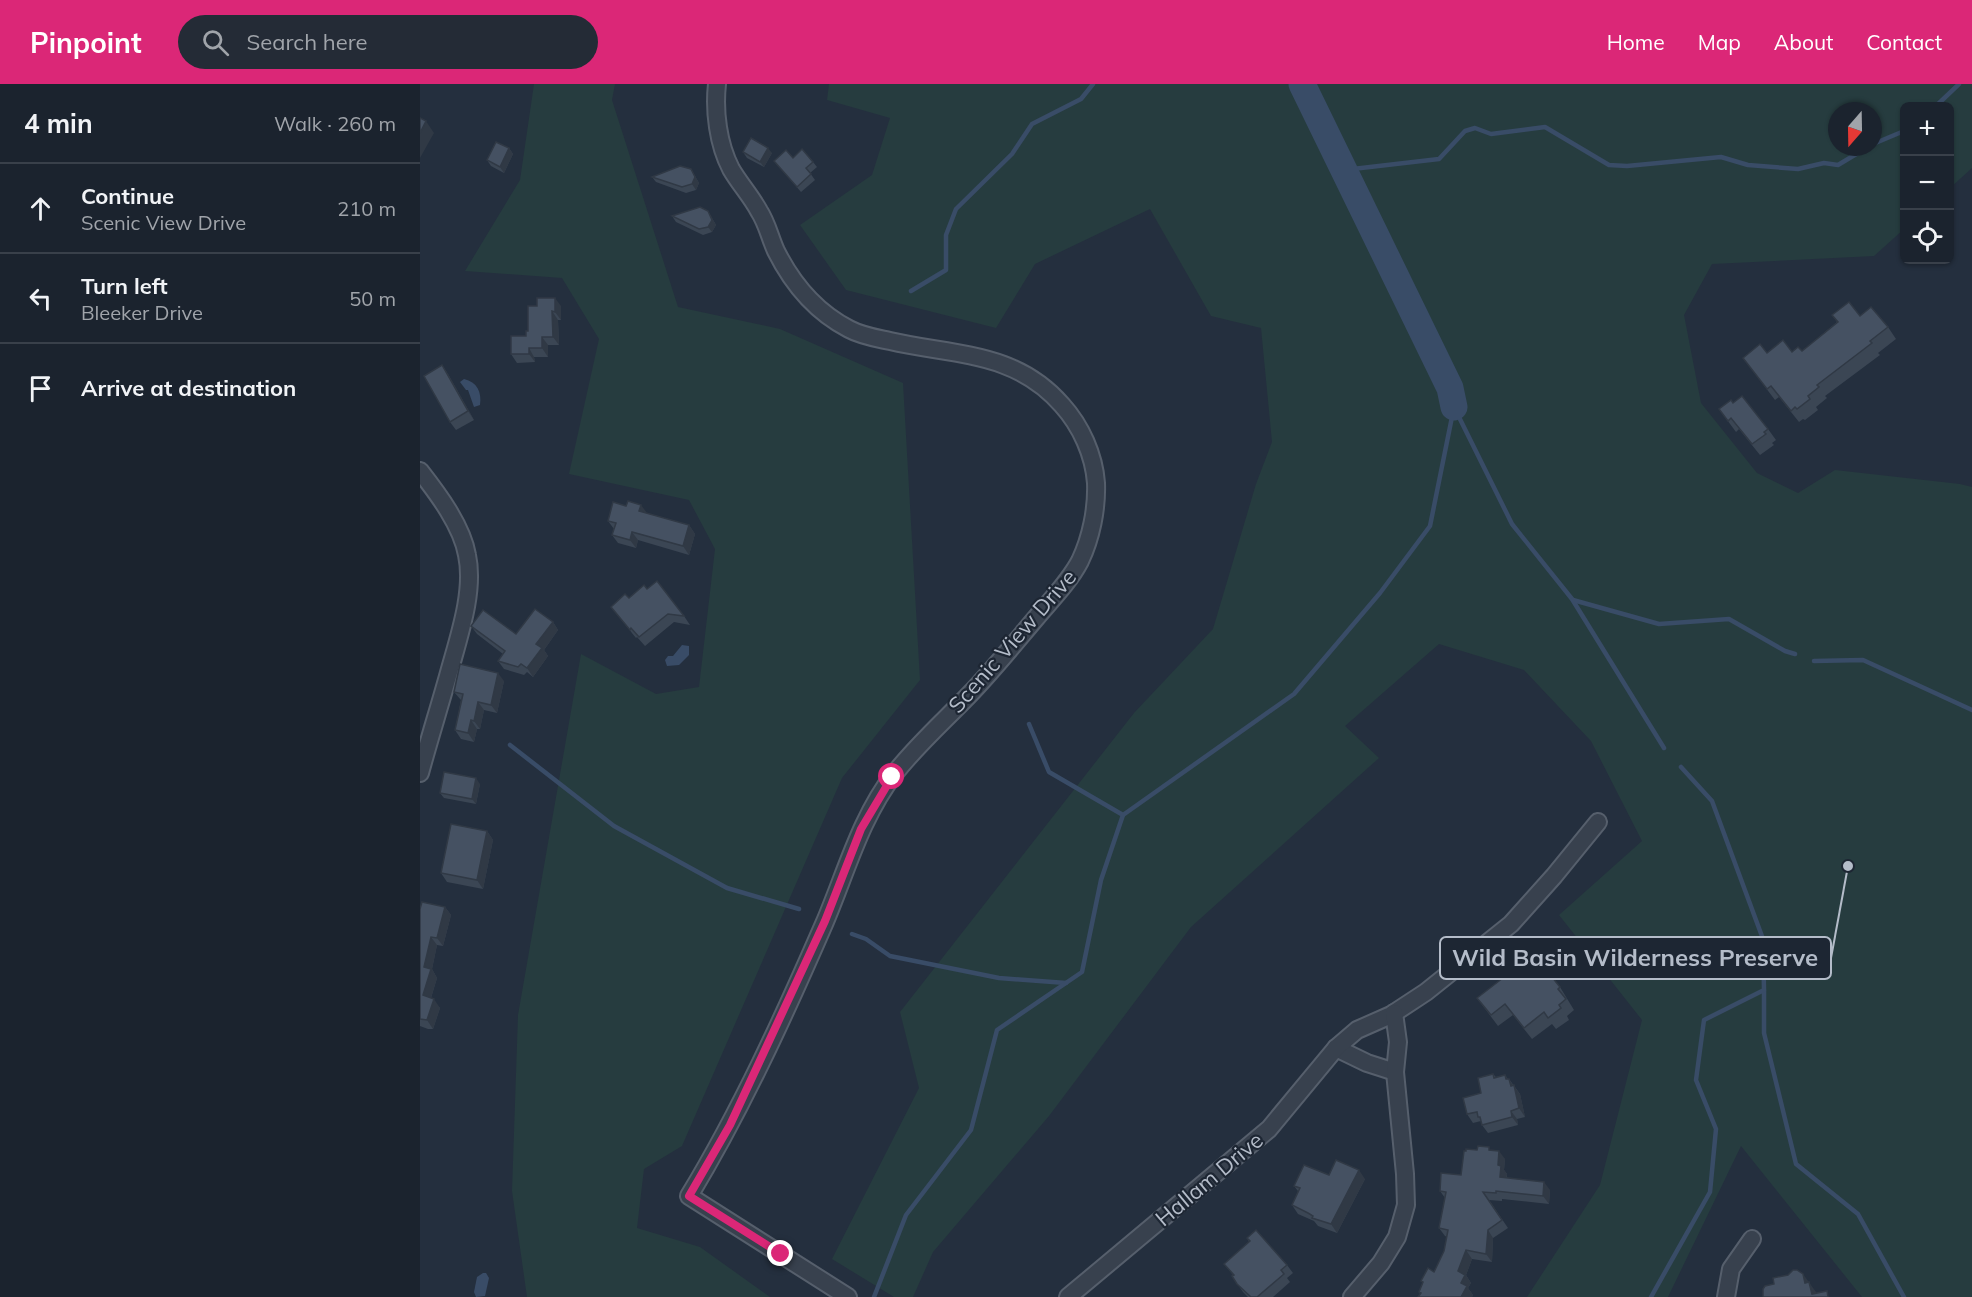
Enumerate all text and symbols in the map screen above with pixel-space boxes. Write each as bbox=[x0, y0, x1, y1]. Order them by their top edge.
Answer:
search box bbox=[178, 15, 598, 69]
text: Pinpoint bbox=[30, 25, 142, 60]
icon: search bbox=[199, 26, 232, 59]
text: Search here bbox=[247, 28, 368, 56]
text: Home bbox=[1607, 29, 1665, 55]
text: Map bbox=[1698, 29, 1741, 55]
text: About bbox=[1774, 29, 1833, 55]
text: Contact bbox=[1866, 29, 1942, 55]
north arrow bbox=[1828, 102, 1882, 156]
map controls bbox=[1900, 102, 1954, 264]
button: + bbox=[1900, 102, 1954, 156]
text: 4 min bbox=[24, 107, 93, 140]
text: Walk · 260 m bbox=[274, 111, 396, 136]
button: − bbox=[1900, 156, 1954, 210]
text: Continue bbox=[81, 182, 174, 210]
icon: ahead bbox=[24, 192, 57, 225]
text: 210 m bbox=[337, 196, 396, 221]
text: Scenic View Drive bbox=[81, 210, 246, 235]
button: locate bbox=[1900, 210, 1954, 264]
text: Turn left bbox=[81, 272, 168, 300]
icon: left bbox=[24, 282, 57, 315]
text: 50 m bbox=[349, 286, 396, 311]
text: Bleeker Drive bbox=[81, 300, 203, 325]
icon: arrive bbox=[24, 372, 57, 405]
text: Arrive at destination bbox=[81, 374, 296, 402]
street label: Scenic View Drive bbox=[942, 563, 1082, 719]
route start bbox=[878, 763, 904, 789]
callout: Wild Basin Wilderness Preserve bbox=[1440, 937, 1831, 979]
text: Wild Basin Wilderness Preserve bbox=[1452, 942, 1818, 972]
street label: Hallam Drive bbox=[1149, 1126, 1269, 1232]
route end bbox=[767, 1240, 793, 1266]

